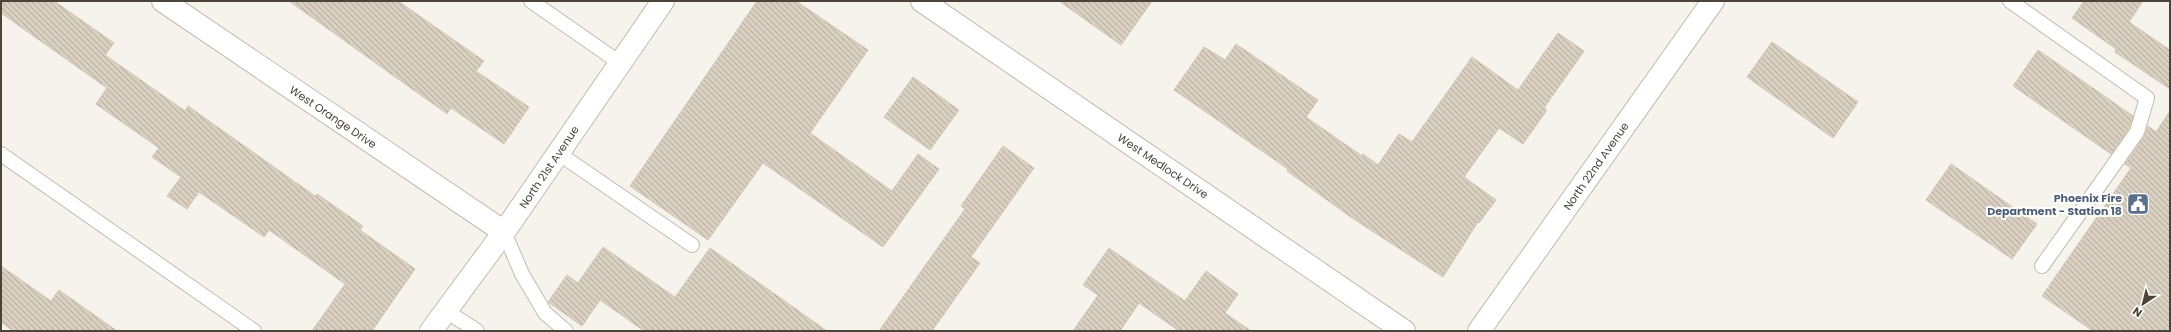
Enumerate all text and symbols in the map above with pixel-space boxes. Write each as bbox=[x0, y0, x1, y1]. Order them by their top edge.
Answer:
street label: West Orange Drive bbox=[286, 82, 380, 152]
street label: North 22nd Avenue bbox=[1560, 119, 1633, 213]
street label: North 21st Avenue bbox=[515, 122, 583, 212]
street label: West Medlock Drive bbox=[1114, 130, 1212, 203]
place label: Phoenix Fire Department - Station 18 bbox=[1987, 190, 2122, 219]
public building icon: Phoenix Fire Department - Station 18 bbox=[2125, 191, 2151, 217]
north arrow bbox=[2123, 284, 2163, 324]
text: N bbox=[2129, 303, 2145, 321]

